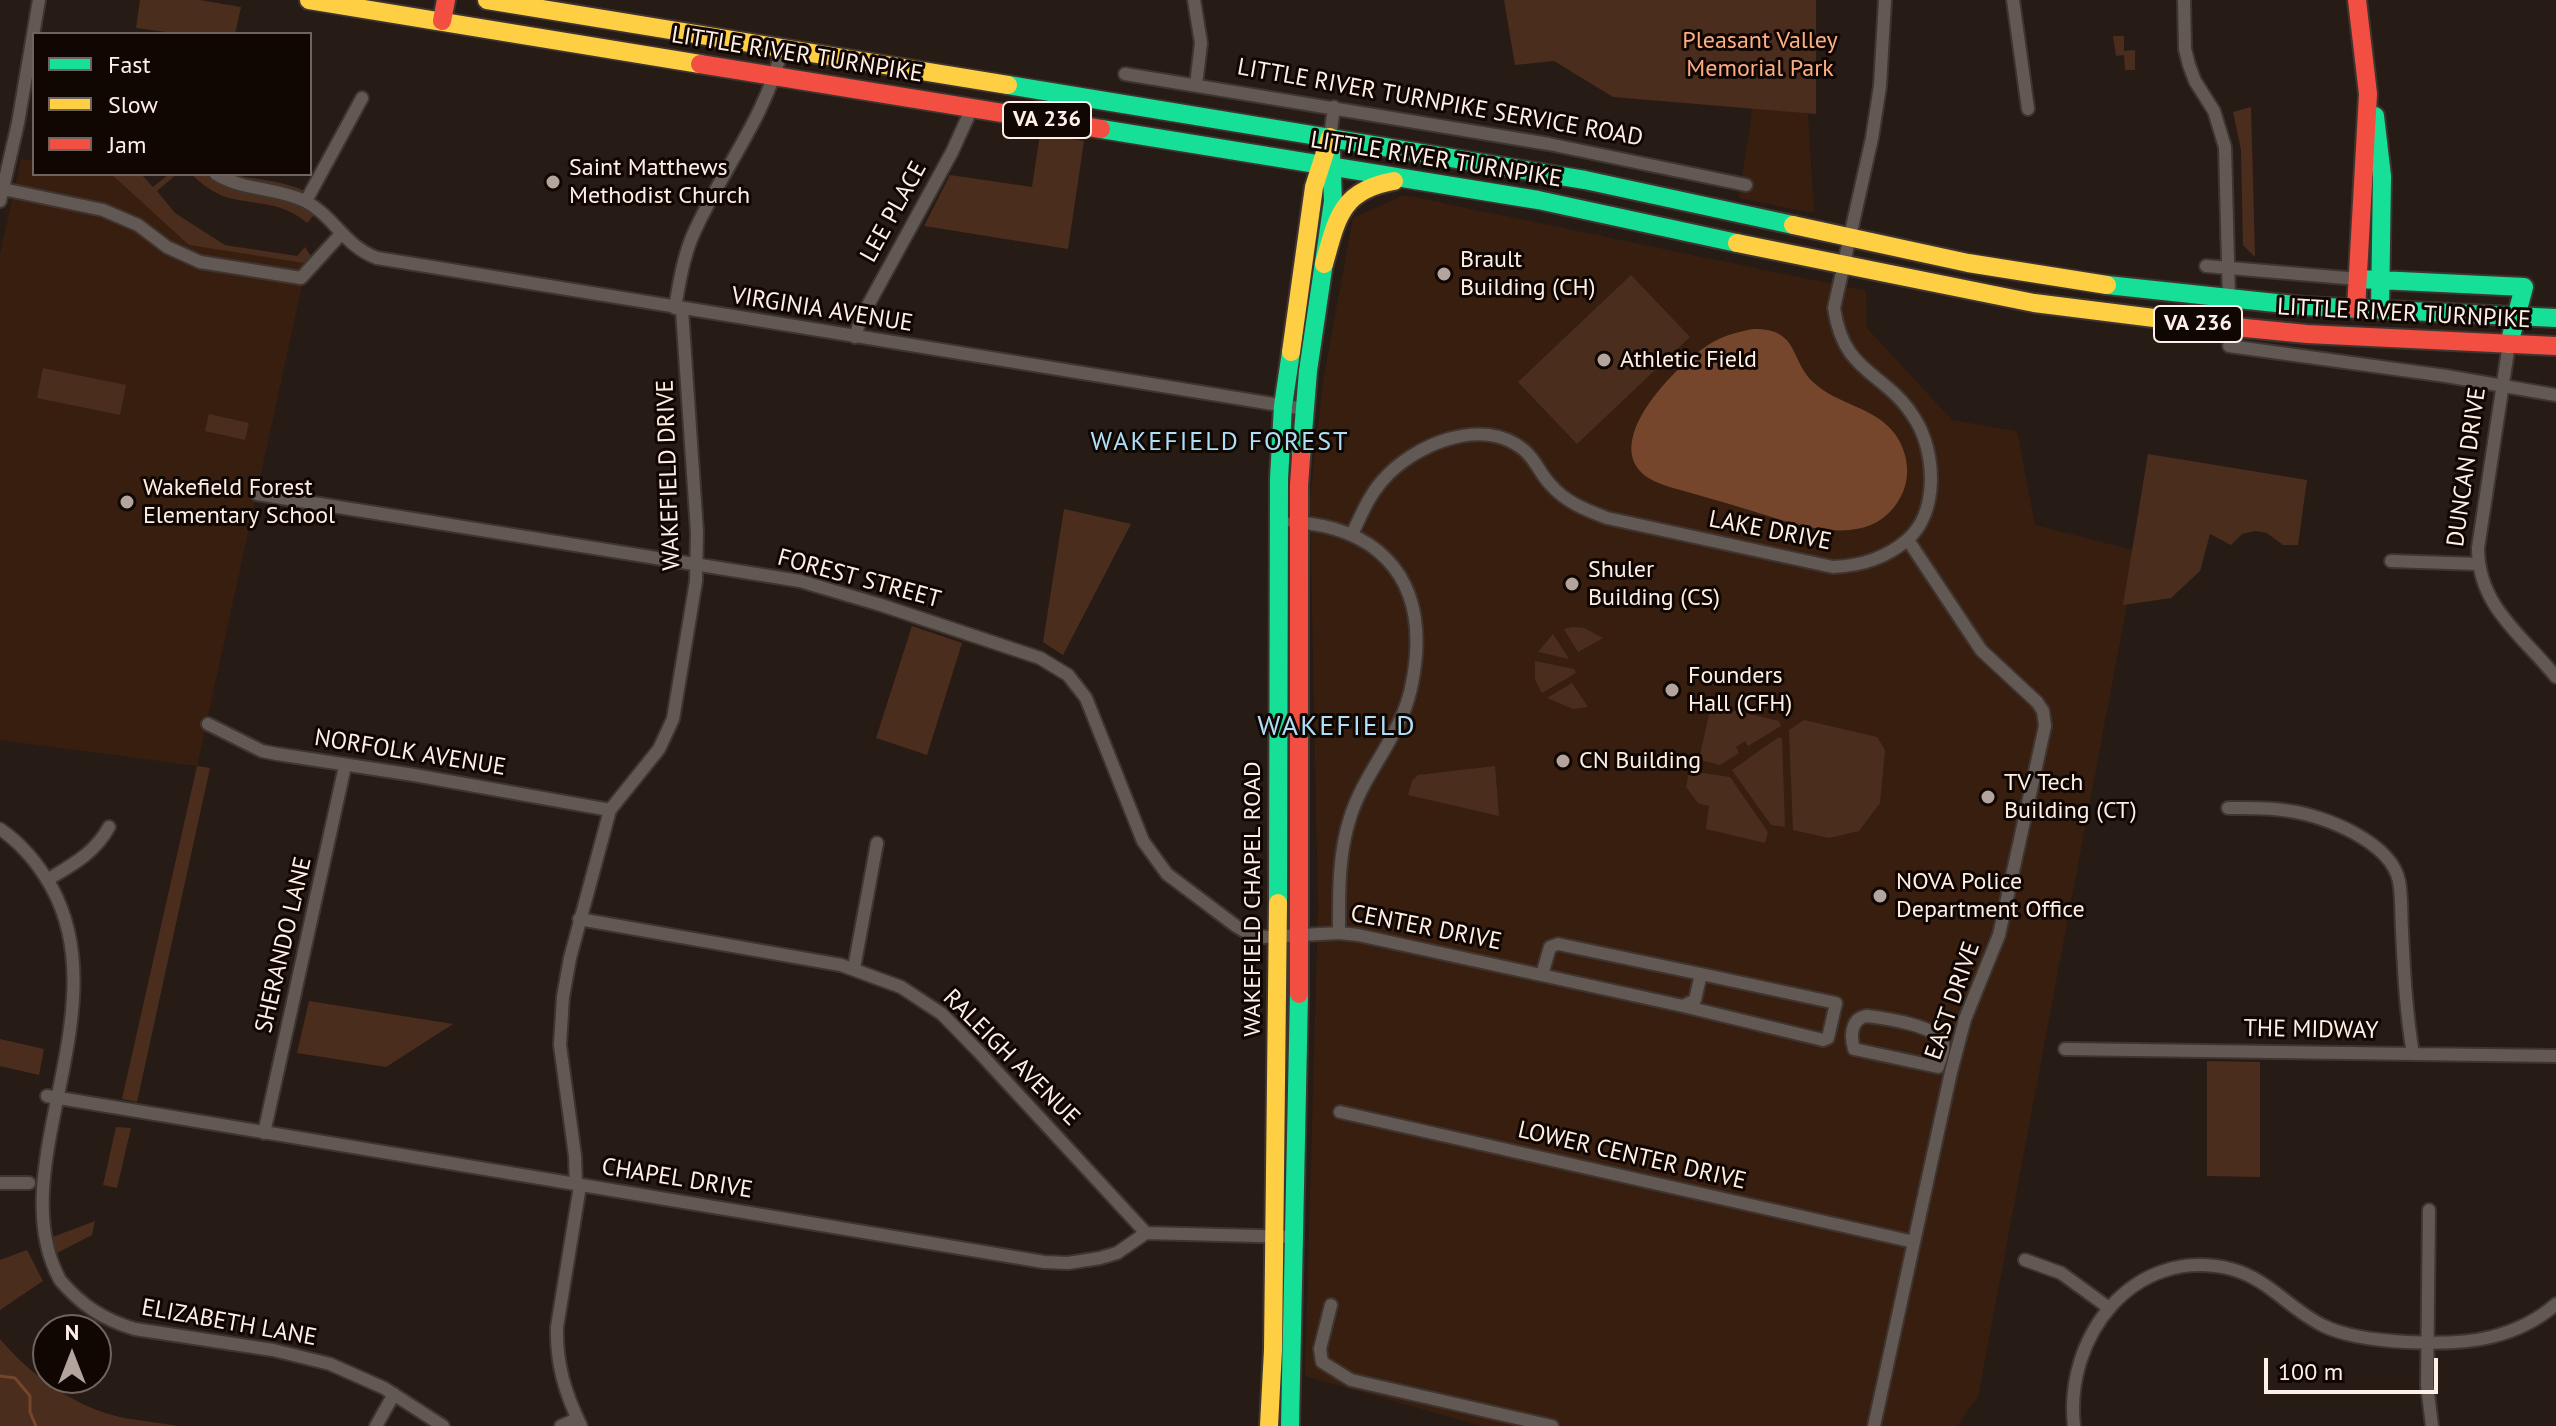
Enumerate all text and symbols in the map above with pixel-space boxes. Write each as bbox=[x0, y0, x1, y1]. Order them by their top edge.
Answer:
street label: LITTLE RIVER TURNPIKE bbox=[669, 21, 925, 89]
park label: Pleasant Valley Memorial Park bbox=[1682, 27, 1838, 83]
legend bbox=[32, 32, 312, 176]
text: Fast bbox=[108, 49, 151, 80]
street label: LITTLE RIVER TURNPIKE SERVICE ROAD bbox=[1235, 53, 1645, 153]
text: Slow bbox=[108, 89, 158, 120]
road number: VA 236 bbox=[1003, 102, 1091, 138]
street label: LITTLE RIVER TURNPIKE bbox=[1308, 126, 1564, 194]
text: Jam bbox=[108, 129, 146, 160]
place label: Saint Matthews Methodist Church bbox=[569, 154, 750, 210]
street label: LEE PLACE bbox=[855, 157, 933, 267]
marker: Saint Matthews Methodist Church bbox=[544, 173, 562, 191]
place label: Brault Building (CH) bbox=[1460, 246, 1595, 302]
marker: Brault Building (CH) bbox=[1435, 265, 1453, 283]
street label: VIRGINIA AVENUE bbox=[729, 281, 915, 339]
street label: LITTLE RIVER TURNPIKE bbox=[2276, 293, 2532, 335]
road number: VA 236 bbox=[2154, 306, 2242, 342]
place label: Athletic Field bbox=[1620, 346, 1757, 374]
marker: Athletic Field bbox=[1595, 351, 1613, 369]
street label: WAKEFIELD DRIVE bbox=[651, 379, 687, 571]
street label: DUNCAN DRIVE bbox=[2442, 385, 2492, 549]
district label: WAKEFIELD FOREST bbox=[1090, 427, 1350, 459]
place label: Wakefield Forest Elementary School bbox=[143, 474, 335, 530]
marker: Wakefield Forest Elementary School bbox=[118, 493, 136, 511]
street label: LAKE DRIVE bbox=[1706, 505, 1834, 557]
street label: FOREST STREET bbox=[774, 543, 944, 615]
place label: Shuler Building (CS) bbox=[1588, 556, 1720, 612]
marker: Shuler Building (CS) bbox=[1563, 575, 1581, 593]
place label: Founders Hall (CFH) bbox=[1688, 662, 1792, 718]
marker: Founders Hall (CFH) bbox=[1663, 681, 1681, 699]
district label: WAKEFIELD bbox=[1257, 710, 1417, 744]
street label: NORFOLK AVENUE bbox=[312, 724, 508, 782]
place label: CN Building bbox=[1579, 747, 1701, 775]
marker: CN Building bbox=[1554, 752, 1572, 770]
street label: WAKEFIELD CHAPEL ROAD bbox=[1239, 761, 1267, 1037]
place label: TV Tech Building (CT) bbox=[2004, 769, 2137, 825]
marker: TV Tech Building (CT) bbox=[1979, 788, 1997, 806]
street label: SHERANDO LANE bbox=[250, 854, 318, 1036]
place label: NOVA Police Department Office bbox=[1896, 868, 2085, 924]
marker: NOVA Police Department Office bbox=[1871, 887, 1889, 905]
street label: CENTER DRIVE bbox=[1348, 899, 1504, 957]
street label: EAST DRIVE bbox=[1919, 938, 1987, 1064]
street label: RALEIGH AVENUE bbox=[937, 984, 1085, 1132]
street label: THE MIDWAY bbox=[2243, 1014, 2379, 1046]
street label: LOWER CENTER DRIVE bbox=[1515, 1116, 1749, 1196]
street label: CHAPEL DRIVE bbox=[599, 1153, 755, 1205]
street label: ELIZABETH LANE bbox=[139, 1293, 319, 1353]
north arrow bbox=[32, 1314, 112, 1394]
text: N bbox=[65, 1318, 79, 1346]
scale bar bbox=[2268, 1342, 2442, 1392]
text: 100 m bbox=[2278, 1356, 2343, 1387]

